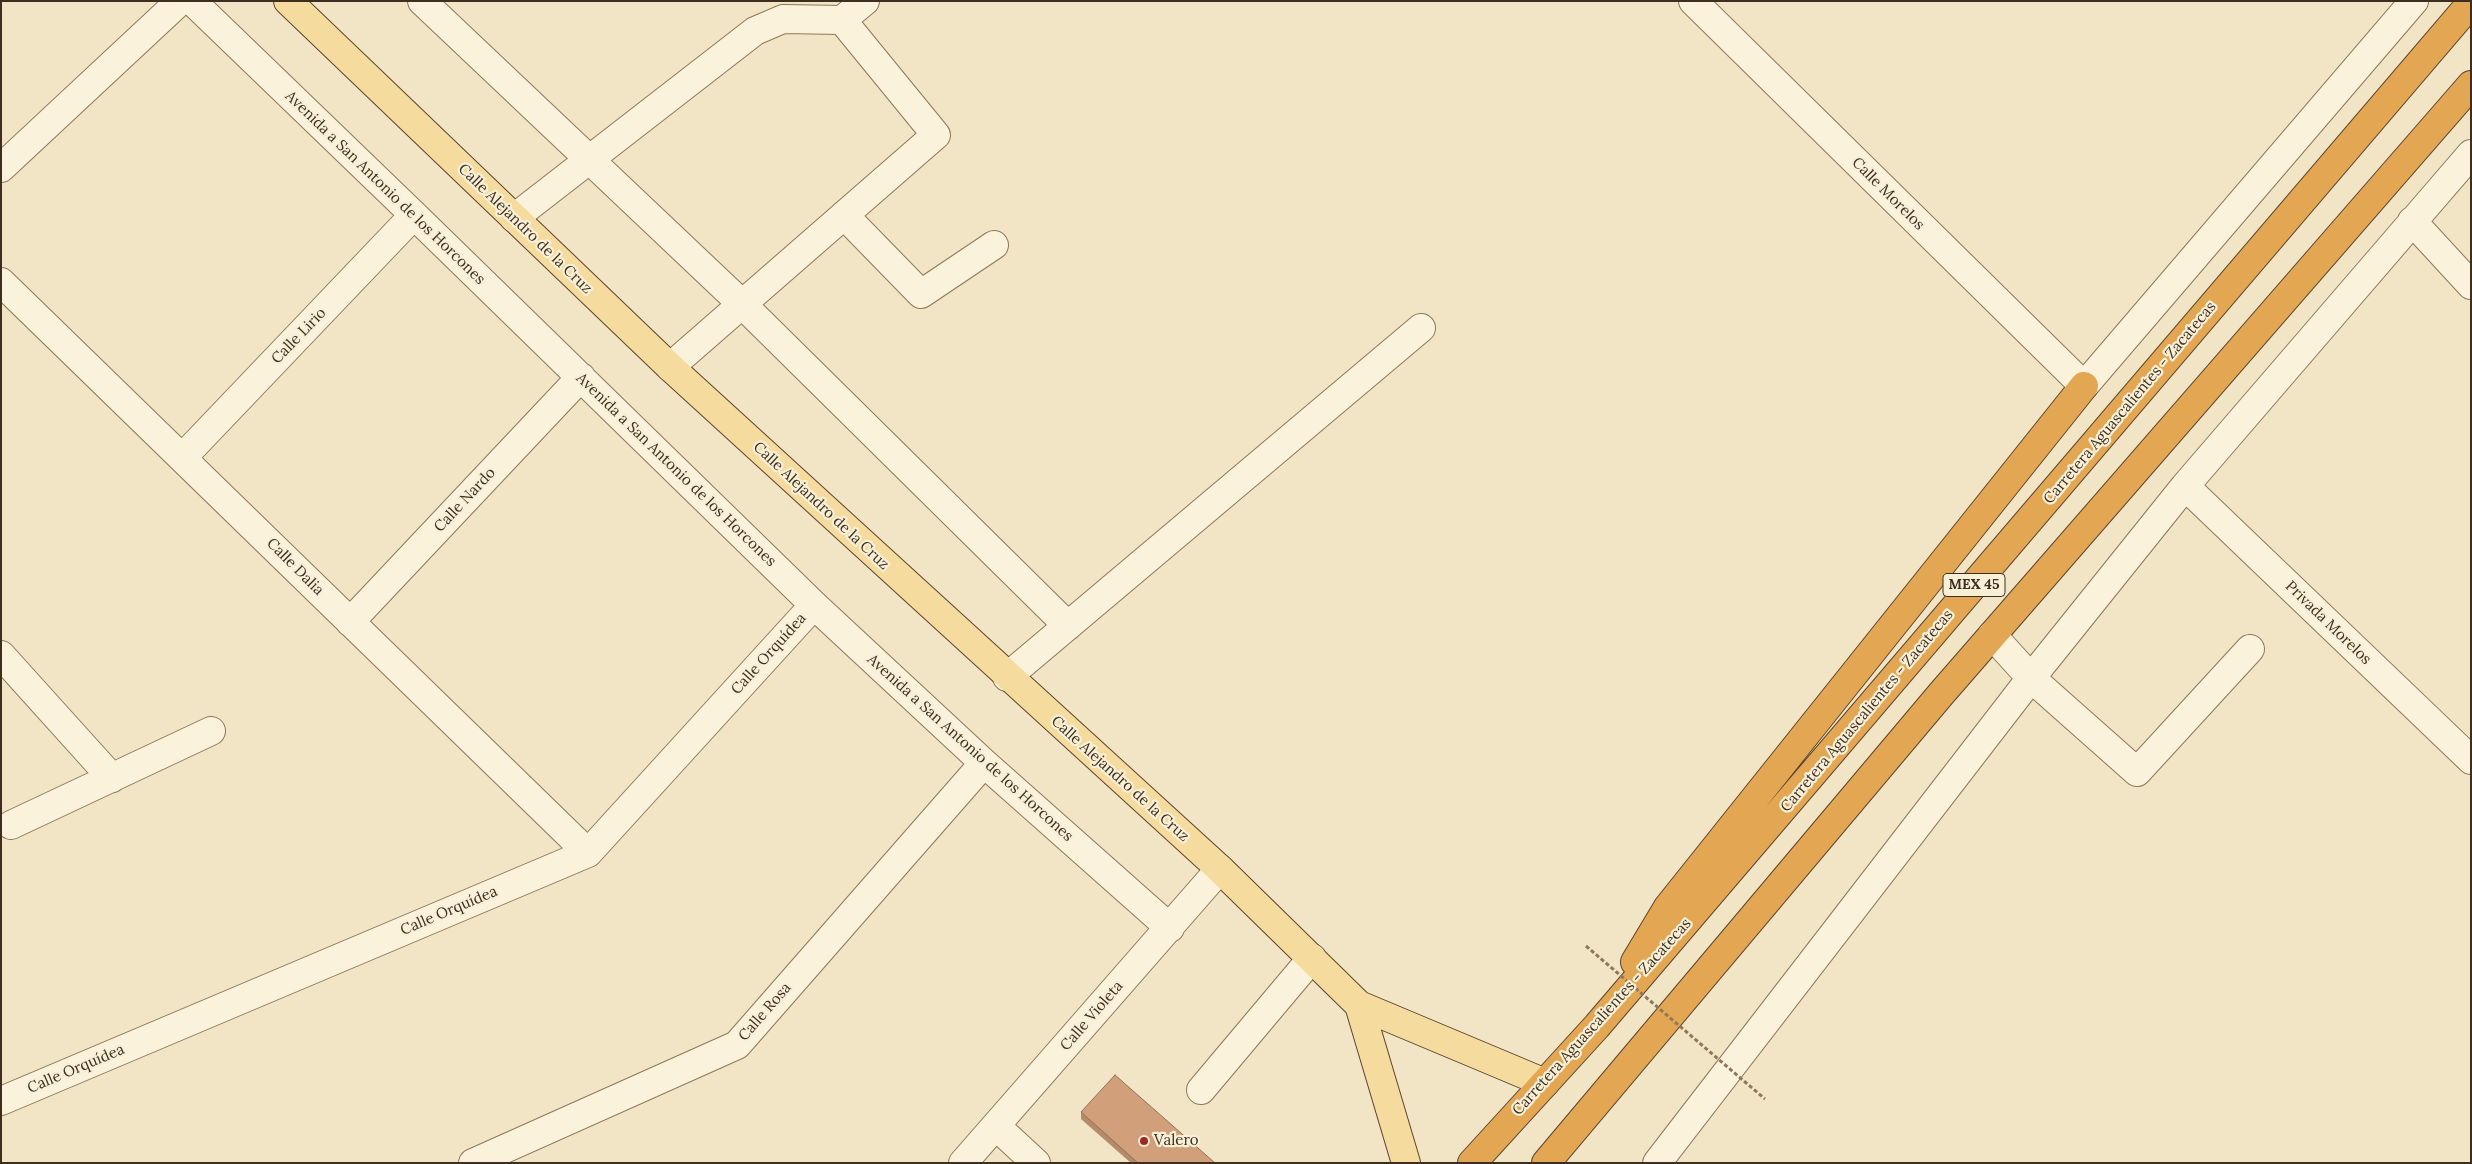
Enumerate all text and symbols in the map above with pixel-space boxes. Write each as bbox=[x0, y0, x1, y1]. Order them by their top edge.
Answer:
street label: Avenida a San Antonio de los Horcones bbox=[281, 87, 489, 289]
street label: Calle Morelos bbox=[1848, 154, 1928, 234]
street label: Calle Alejandro de la Cruz bbox=[454, 160, 596, 298]
street label: Carretera Aguascalientes - Zacatecas bbox=[2040, 298, 2220, 508]
street label: Calle Lirio bbox=[268, 304, 330, 368]
street label: Avenida a San Antonio de los Horcones bbox=[572, 369, 780, 571]
street label: Calle Alejandro de la Cruz bbox=[749, 438, 893, 574]
street label: Calle Nardo bbox=[431, 464, 499, 536]
street label: Calle Dalia bbox=[263, 535, 327, 599]
road number: MEX 45 bbox=[1943, 574, 2005, 596]
street label: Privada Morelos bbox=[2281, 577, 2375, 669]
street label: Carretera Aguascalientes - Zacatecas bbox=[1777, 606, 1957, 816]
street label: Calle Orquídea bbox=[728, 610, 810, 698]
street label: Avenida a San Antonio de los Horcones bbox=[863, 651, 1077, 845]
street label: Calle Alejandro de la Cruz bbox=[1047, 712, 1193, 846]
street label: Calle Orquídea bbox=[398, 883, 500, 939]
street label: Carretera Aguascalientes - Zacatecas bbox=[1509, 915, 1695, 1119]
street label: Calle Violeta bbox=[1057, 977, 1127, 1055]
street label: Calle Rosa bbox=[735, 979, 795, 1045]
street label: Calle Orquídea bbox=[25, 1041, 127, 1097]
place label: Valero bbox=[1154, 1132, 1199, 1150]
marker: Valero bbox=[1138, 1135, 1150, 1147]

